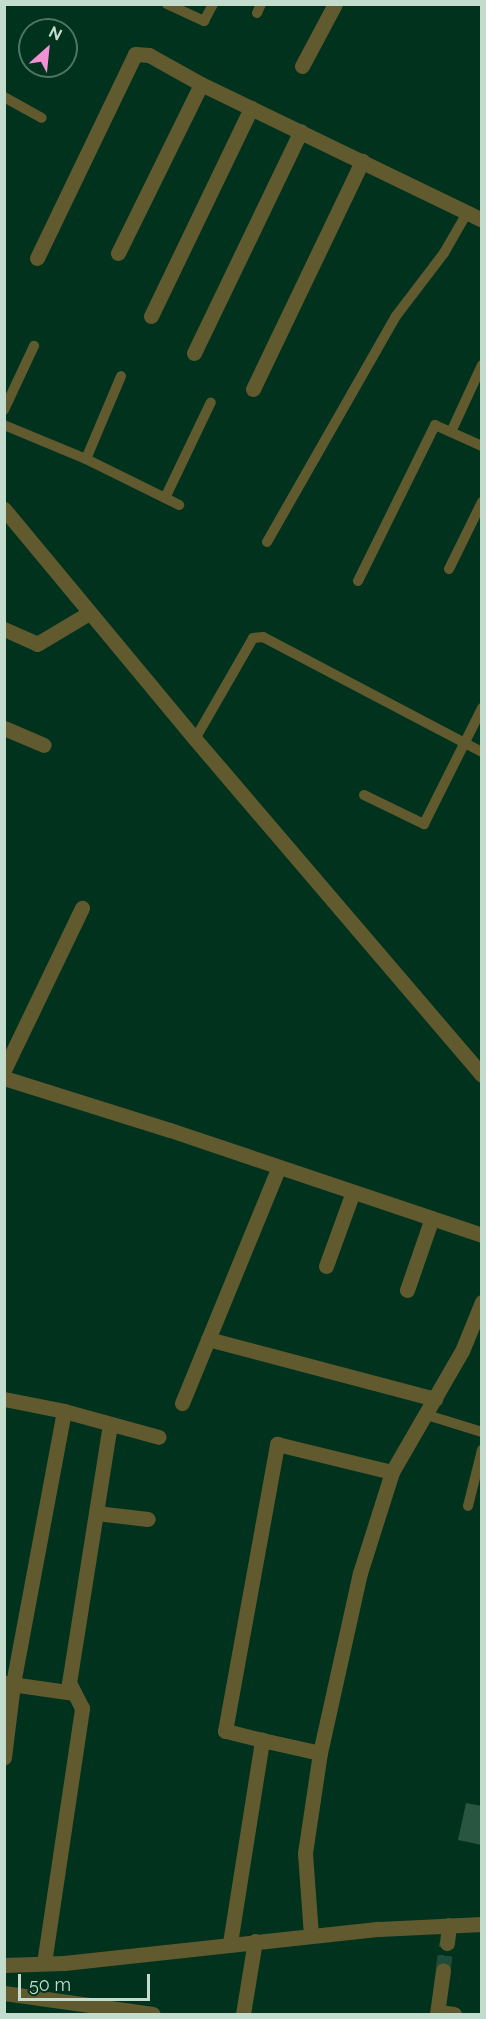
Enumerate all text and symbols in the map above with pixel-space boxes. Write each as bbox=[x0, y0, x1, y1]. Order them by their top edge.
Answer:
north arrow bbox=[18, 18, 78, 78]
text: N bbox=[46, 22, 65, 45]
scale bar bbox=[21, 1962, 153, 2000]
text: 50 m bbox=[29, 1974, 71, 1995]

